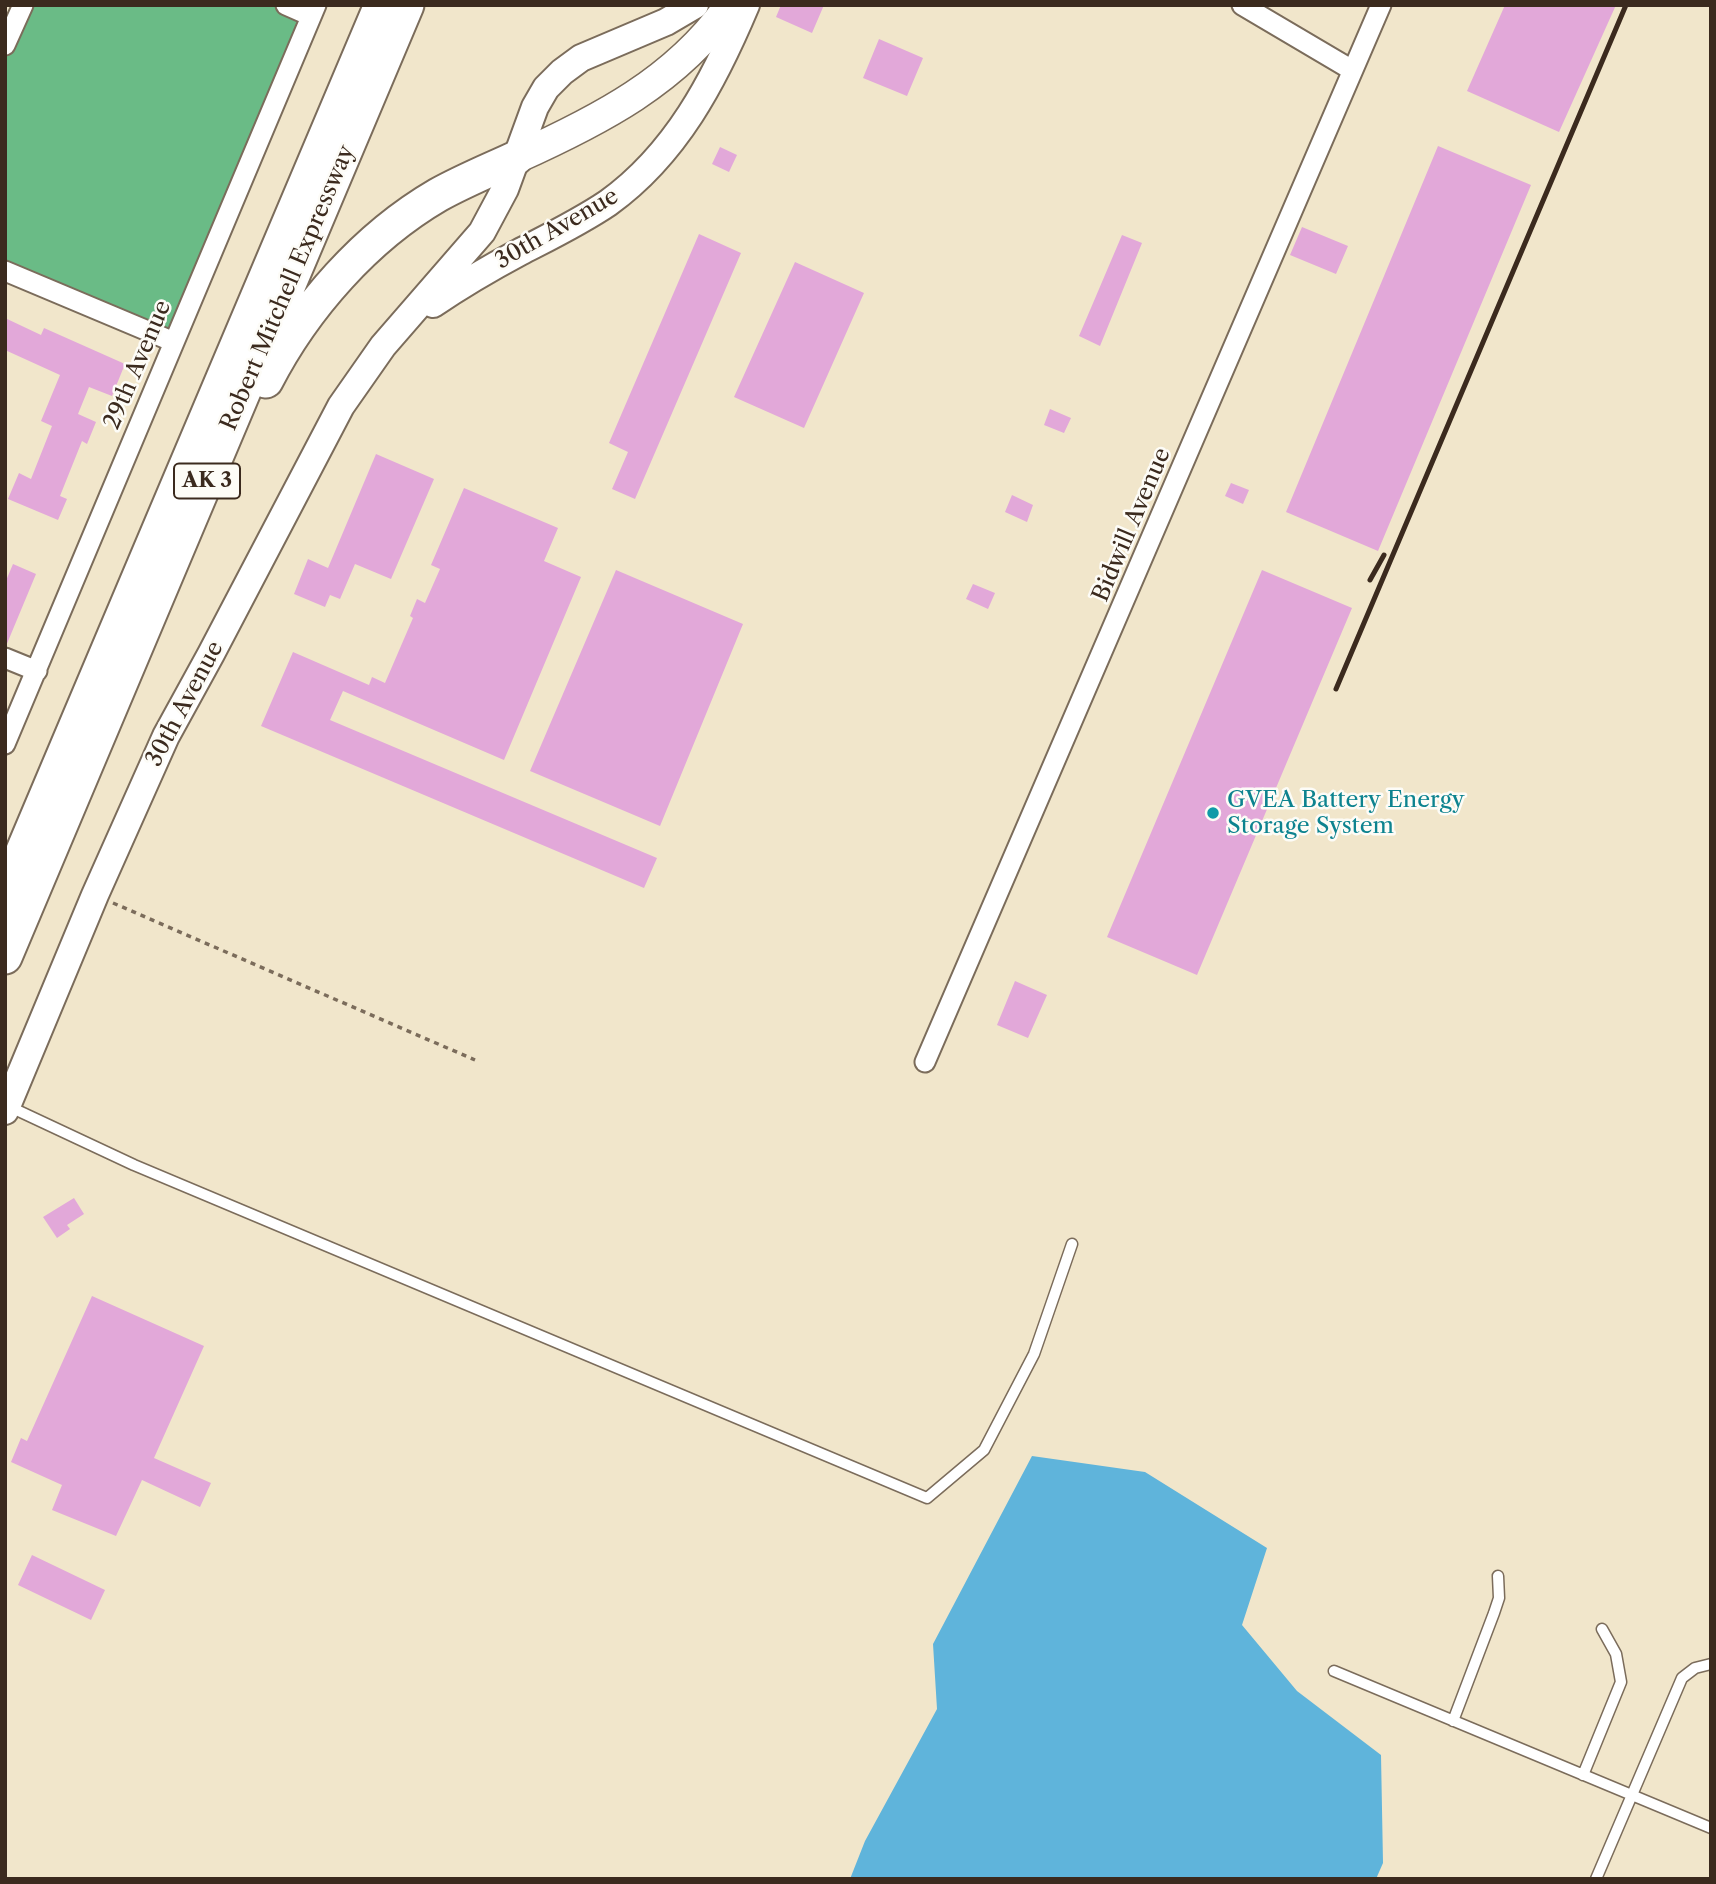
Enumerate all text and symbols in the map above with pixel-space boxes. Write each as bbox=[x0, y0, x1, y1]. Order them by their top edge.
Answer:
street label: Robert Mitchell Expressway bbox=[215, 141, 361, 435]
street label: 30th Avenue bbox=[490, 183, 624, 275]
street label: 29th Avenue bbox=[99, 297, 177, 433]
street label: Bidwill Avenue bbox=[1087, 444, 1177, 606]
road number: AK 3 bbox=[174, 463, 240, 498]
street label: 30th Avenue bbox=[141, 637, 229, 771]
place label: GVEA Battery Energy Storage System bbox=[1227, 786, 1465, 840]
marker: GVEA Battery Energy Storage System bbox=[1205, 805, 1221, 821]

